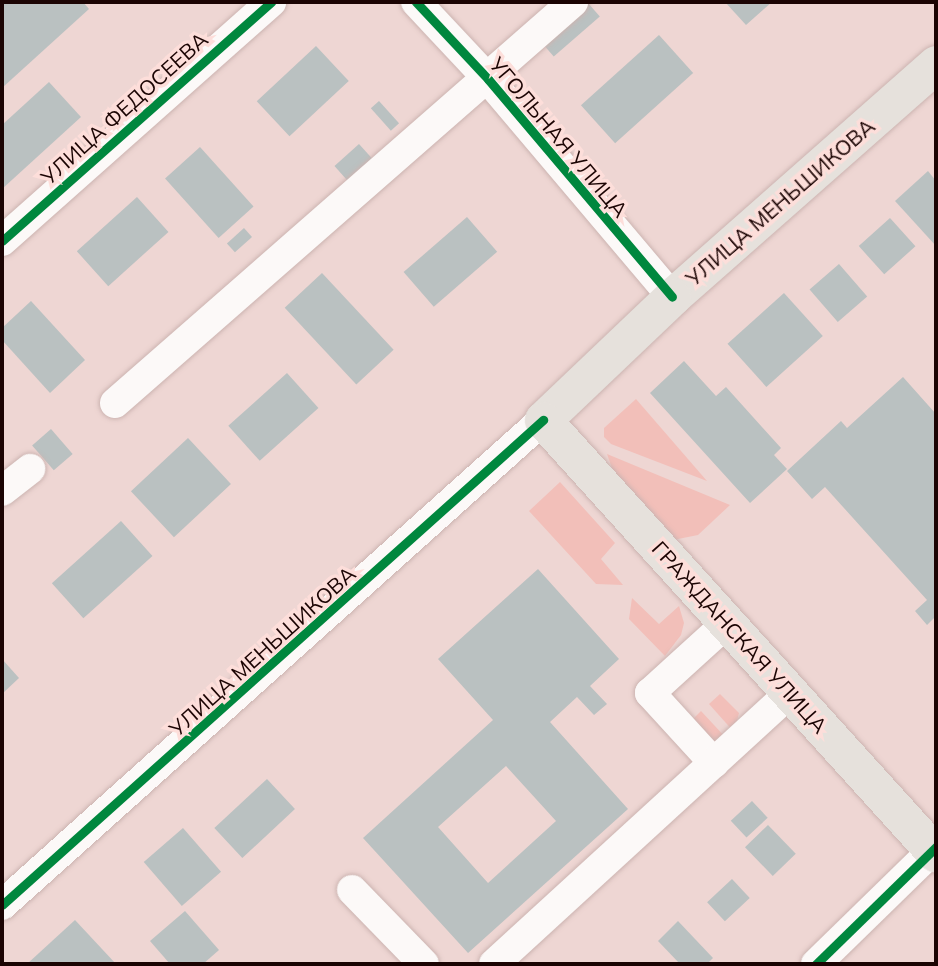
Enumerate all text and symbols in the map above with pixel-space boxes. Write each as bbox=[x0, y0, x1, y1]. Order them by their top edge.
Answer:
street label: УЛИЦА ФЕДОСЕЕВА bbox=[35, 27, 213, 189]
street label: УГОЛЬНАЯ УЛИЦА bbox=[485, 52, 633, 222]
street label: УЛИЦА МЕНЬШИКОВА bbox=[680, 113, 880, 291]
street label: ГРАЖДАНСКАЯ УЛИЦА bbox=[647, 536, 833, 738]
street label: УЛИЦА МЕНЬШИКОВА bbox=[164, 561, 360, 741]

